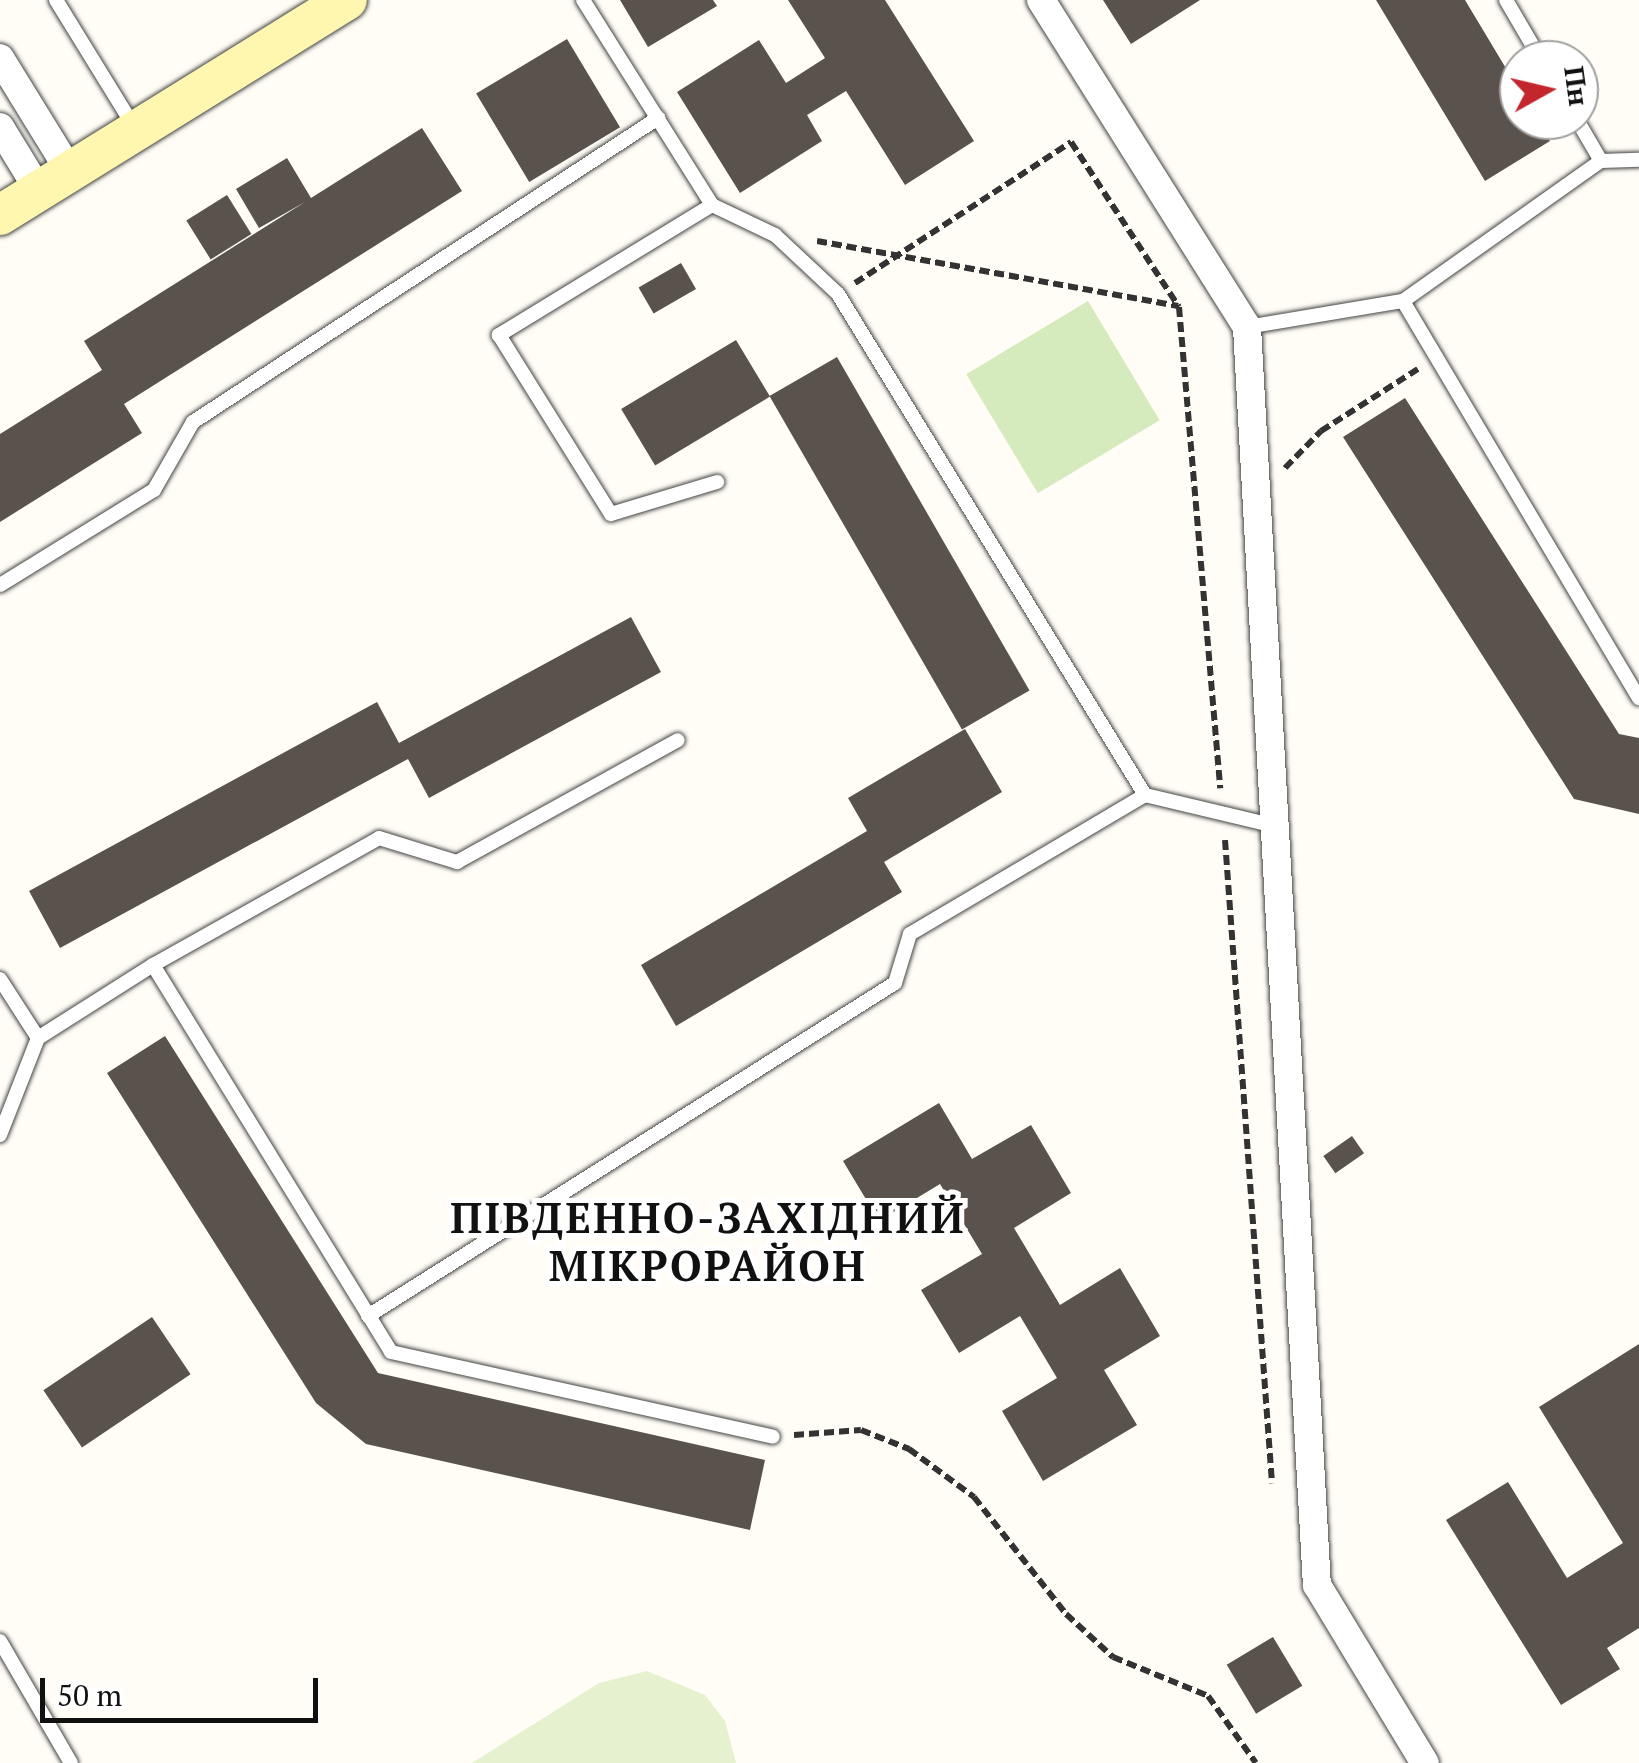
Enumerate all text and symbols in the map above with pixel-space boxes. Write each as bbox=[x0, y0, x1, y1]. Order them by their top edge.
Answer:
north arrow bbox=[1499, 40, 1599, 140]
text: Пн bbox=[1556, 64, 1598, 108]
district label: ПІВДЕННО-ЗАХІДНИЙ МІКРОРАЙОН bbox=[450, 1192, 966, 1290]
scale bar bbox=[45, 1658, 322, 1720]
text: 50 m bbox=[57, 1675, 122, 1715]

